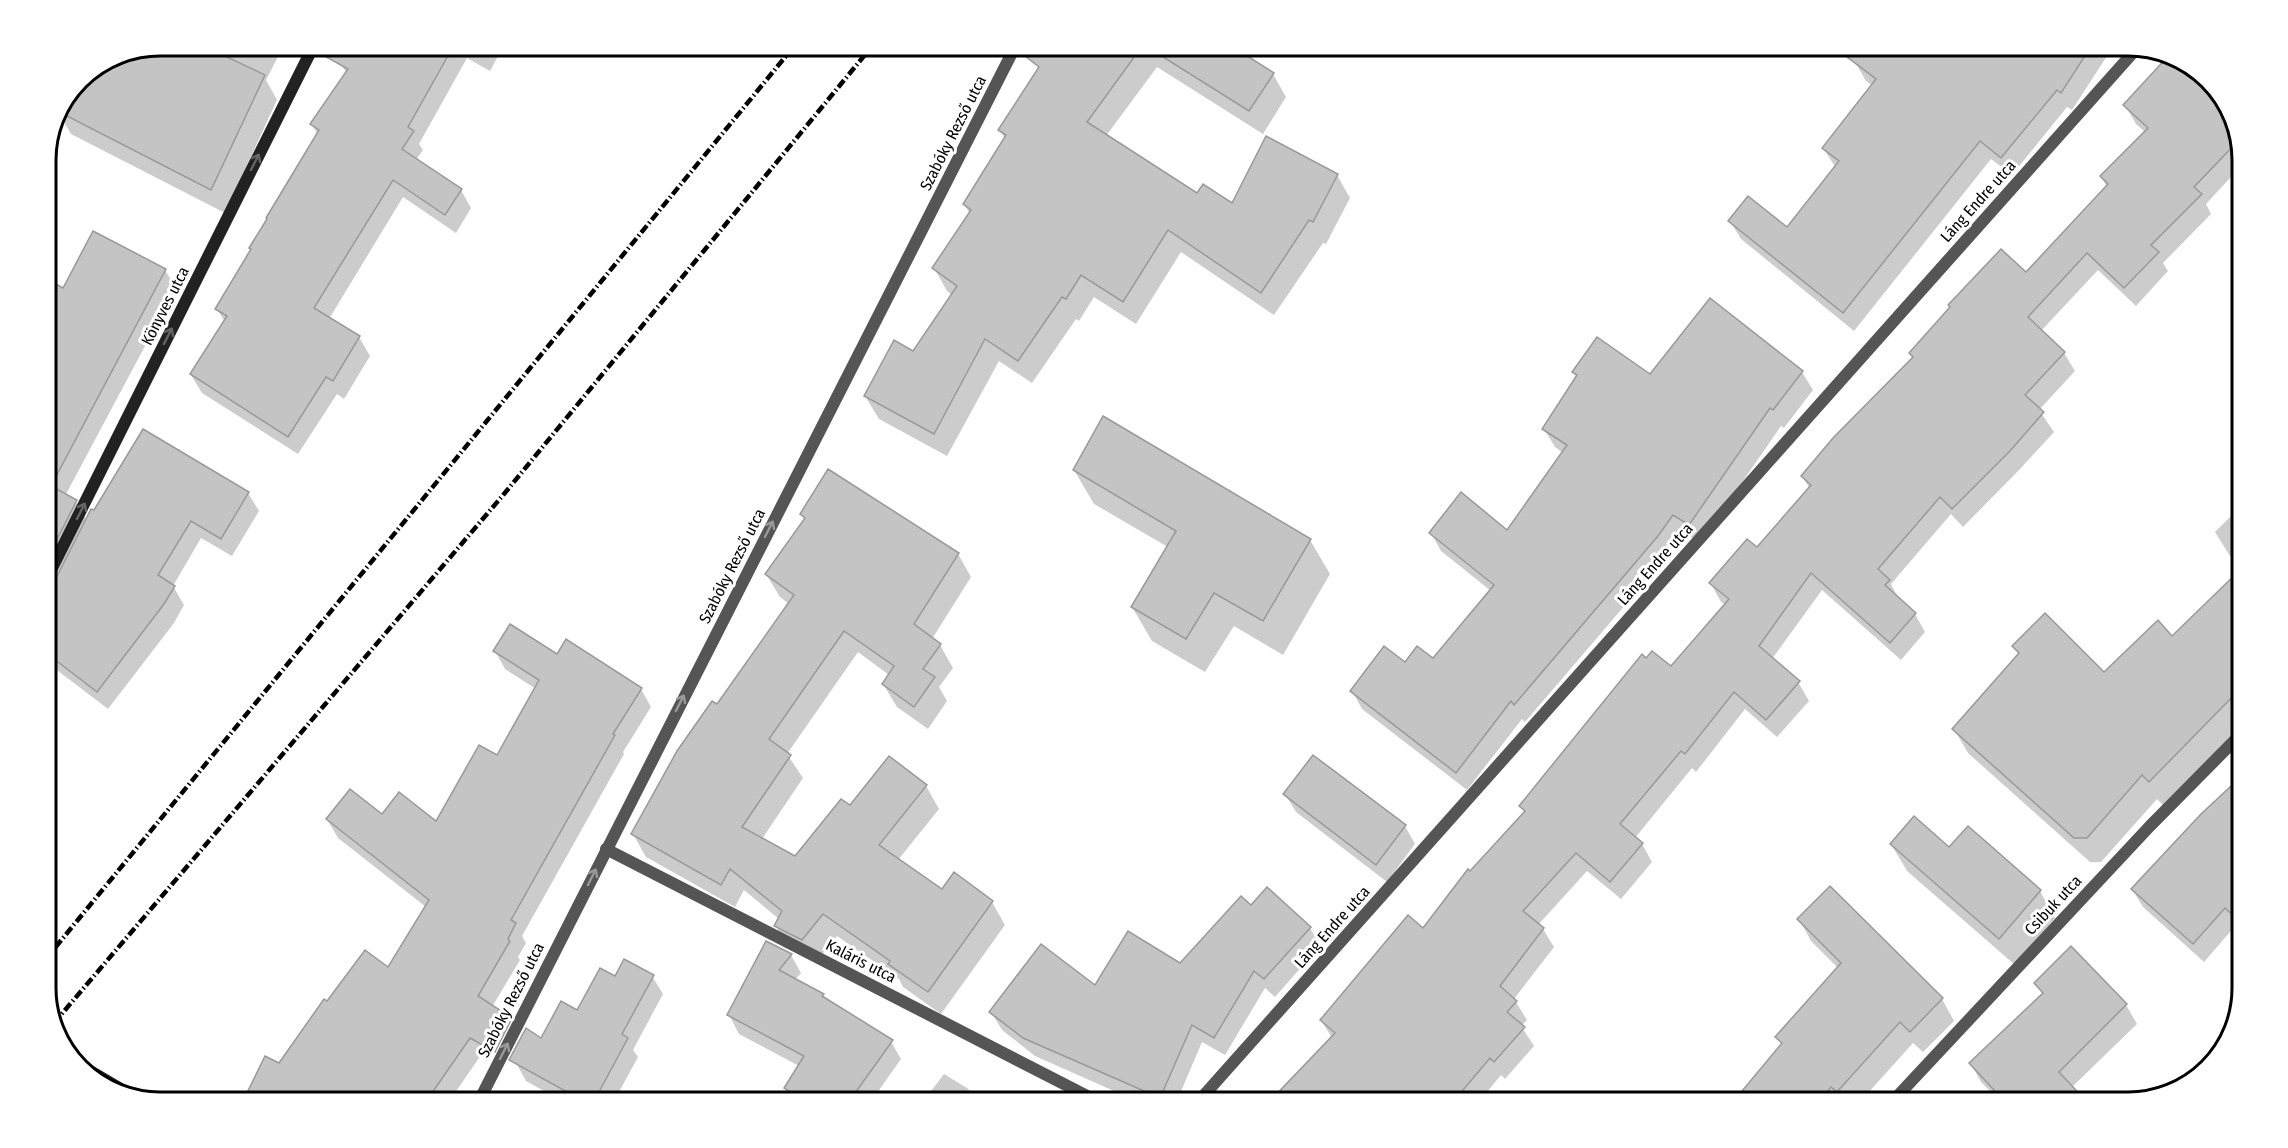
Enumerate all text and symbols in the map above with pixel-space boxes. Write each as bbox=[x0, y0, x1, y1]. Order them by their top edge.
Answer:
street label: Szabóky Rezső utca bbox=[916, 72, 990, 194]
one-way arrow bbox=[249, 154, 261, 171]
street label: Láng Endre utca bbox=[1936, 156, 2020, 246]
street label: Könyves utca bbox=[137, 263, 193, 348]
one-way arrow bbox=[163, 328, 174, 346]
one-way arrow bbox=[75, 502, 87, 520]
street label: Szabóky Rezső utca bbox=[695, 505, 769, 627]
street label: Láng Endre utca bbox=[1613, 519, 1697, 609]
one-way arrow bbox=[764, 521, 775, 539]
one-way arrow bbox=[675, 694, 687, 712]
one-way arrow bbox=[587, 868, 598, 886]
street label: Csibuk utca bbox=[2021, 871, 2086, 939]
street label: Láng Endre utca bbox=[1290, 882, 1374, 972]
street label: Kaláris utca bbox=[823, 935, 899, 987]
street label: Szabóky Rezső utca bbox=[474, 939, 548, 1061]
one-way arrow bbox=[499, 1042, 510, 1060]

